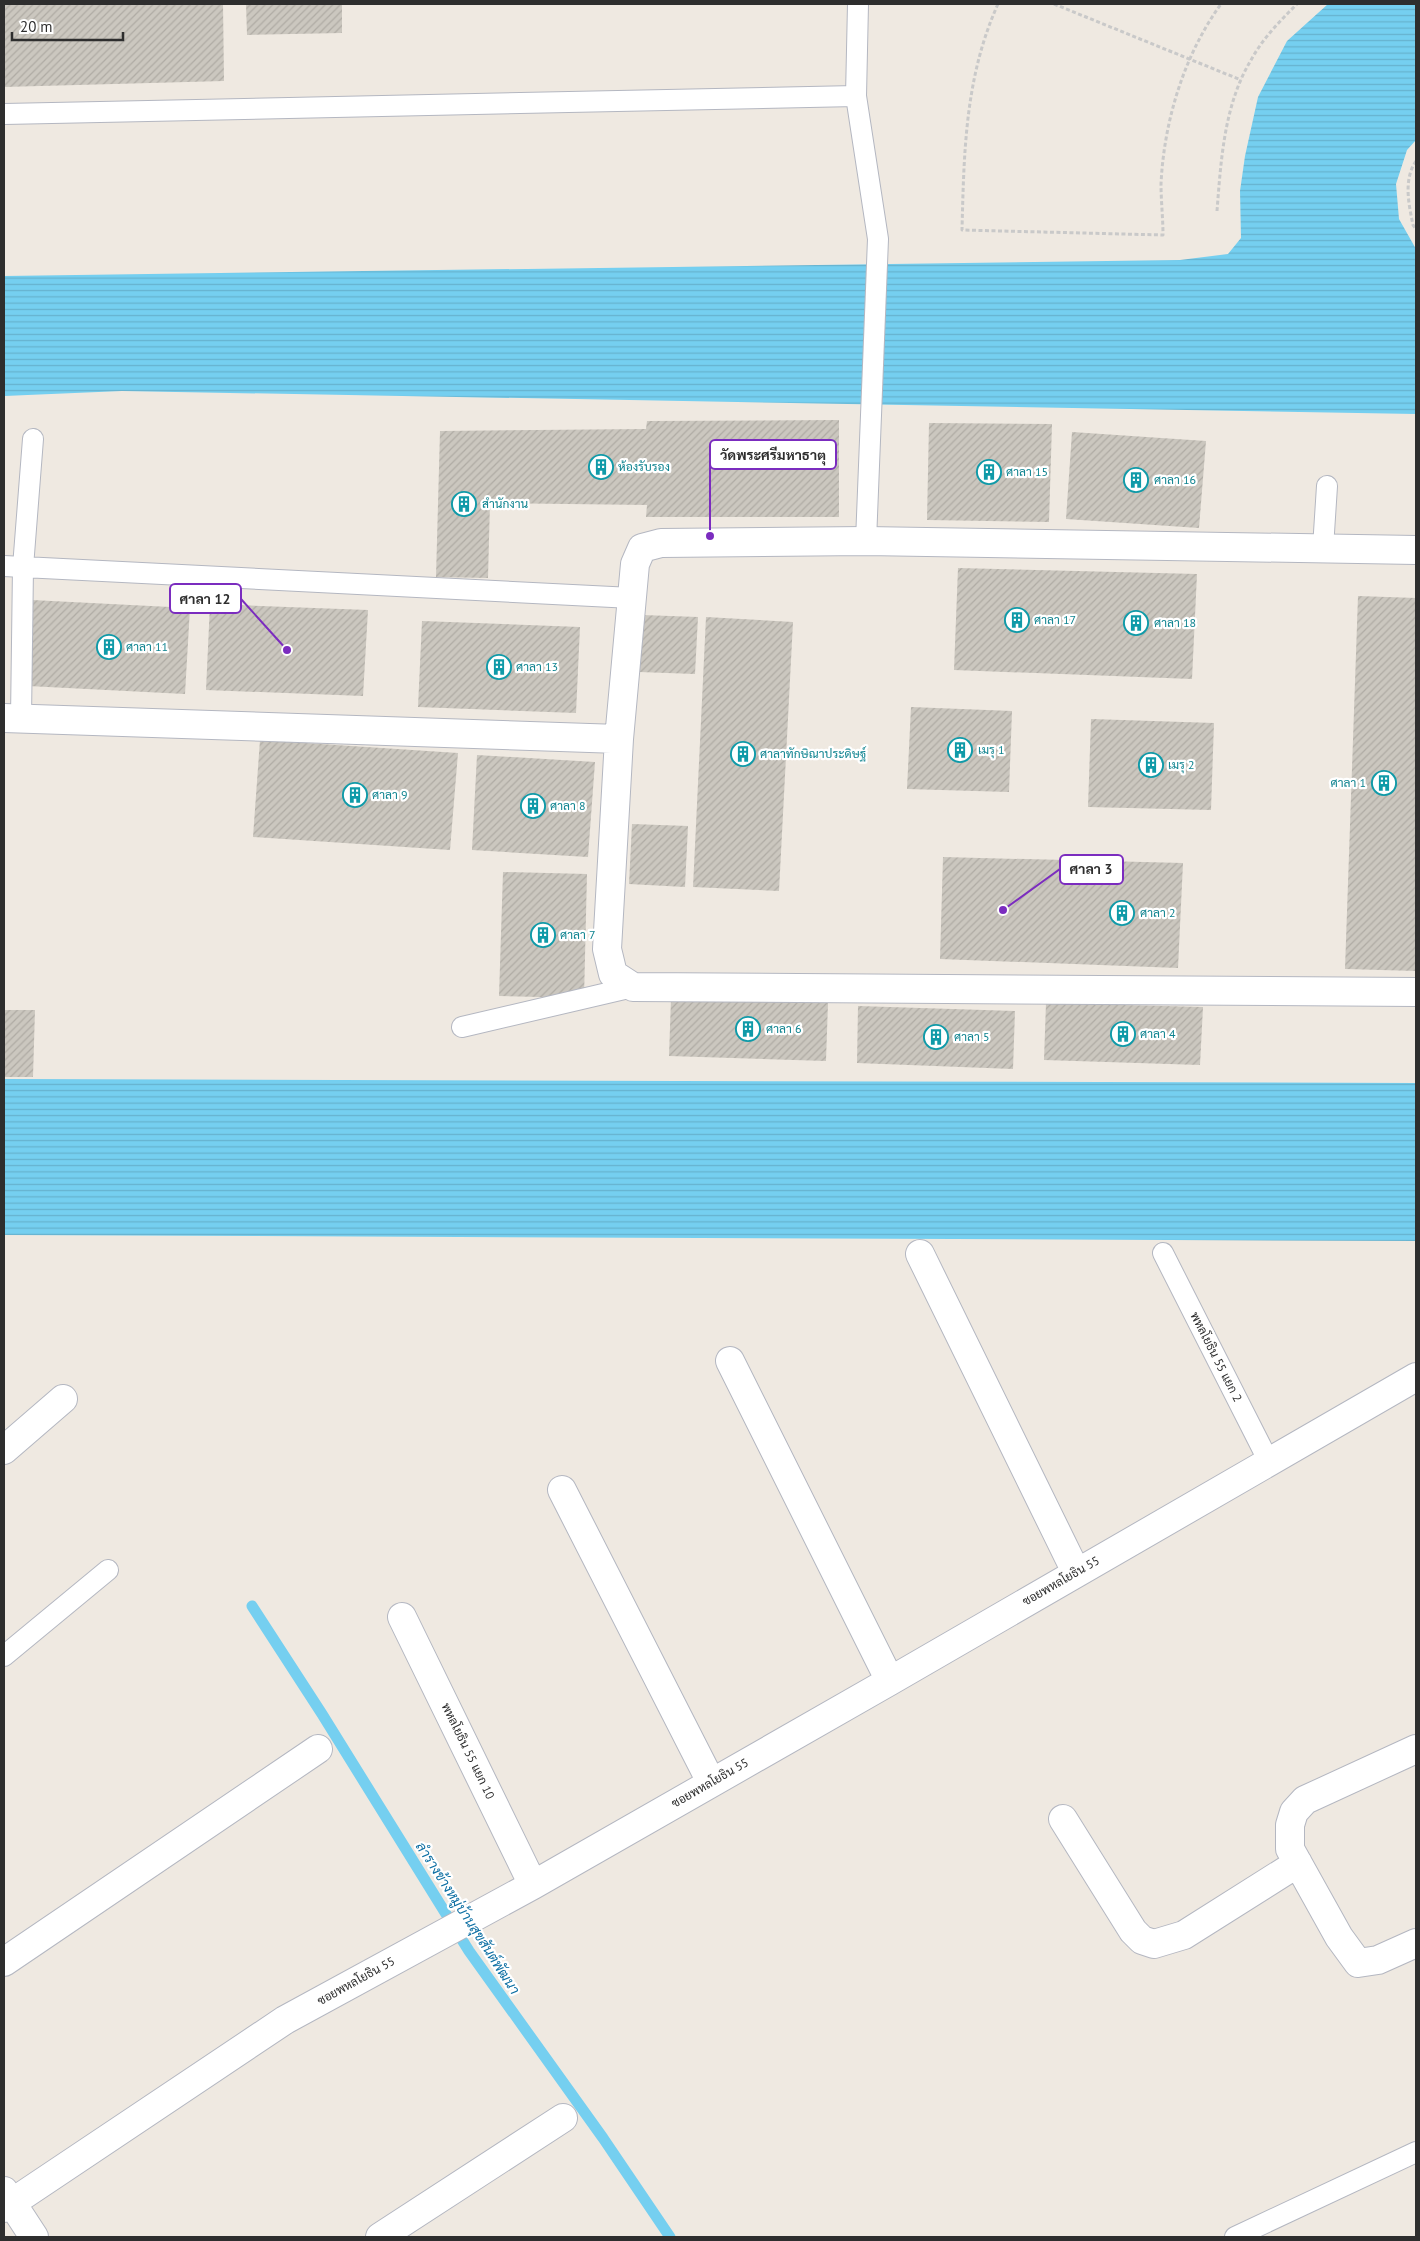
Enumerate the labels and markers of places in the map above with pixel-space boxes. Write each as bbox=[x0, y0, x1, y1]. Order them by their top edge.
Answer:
callout: วัดพระศรีมหาธาตุ bbox=[710, 440, 836, 469]
building icon: ห้องรับรอง bbox=[588, 454, 614, 480]
place label: ห้องรับรอง bbox=[618, 459, 670, 474]
building icon: ศาลา 15 bbox=[976, 459, 1002, 485]
place label: ศาลา 15 bbox=[1006, 464, 1048, 479]
building icon: ศาลา 16 bbox=[1123, 467, 1149, 493]
place label: ศาลา 16 bbox=[1154, 472, 1196, 487]
building icon: สำนักงาน bbox=[451, 491, 477, 517]
place label: สำนักงาน bbox=[482, 496, 529, 511]
callout: ศาลา 12 bbox=[170, 584, 241, 613]
building icon: ศาลา 17 bbox=[1004, 607, 1030, 633]
building icon: ศาลา 18 bbox=[1123, 610, 1149, 636]
place label: ศาลา 17 bbox=[1034, 612, 1076, 627]
place label: ศาลา 18 bbox=[1154, 615, 1196, 630]
building icon: ศาลา 11 bbox=[96, 634, 122, 660]
place label: ศาลา 11 bbox=[126, 639, 168, 654]
building icon: ศาลา 13 bbox=[486, 654, 512, 680]
place label: ศาลา 13 bbox=[516, 659, 558, 674]
building icon: เมรุ 1 bbox=[947, 737, 973, 763]
building icon: ศาลาทักษิณาประดิษฐ์ bbox=[730, 741, 756, 767]
place label: เมรุ 1 bbox=[978, 742, 1005, 759]
place label: ศาลาทักษิณาประดิษฐ์ bbox=[760, 746, 866, 762]
building icon: เมรุ 2 bbox=[1138, 752, 1164, 778]
place label: เมรุ 2 bbox=[1168, 757, 1195, 774]
building icon: ศาลา 1 bbox=[1371, 770, 1397, 796]
place label: ศาลา 1 bbox=[1330, 775, 1366, 790]
building icon: ศาลา 9 bbox=[342, 782, 368, 808]
place label: ศาลา 9 bbox=[372, 787, 408, 802]
building icon: ศาลา 8 bbox=[520, 793, 546, 819]
place label: ศาลา 8 bbox=[550, 798, 586, 813]
callout: ศาลา 3 bbox=[1060, 855, 1123, 884]
building icon: ศาลา 2 bbox=[1109, 900, 1135, 926]
place label: ศาลา 2 bbox=[1140, 905, 1176, 920]
building icon: ศาลา 7 bbox=[530, 922, 556, 948]
place label: ศาลา 7 bbox=[560, 927, 596, 942]
building icon: ศาลา 6 bbox=[735, 1016, 761, 1042]
place label: ศาลา 6 bbox=[766, 1021, 802, 1036]
building icon: ศาลา 4 bbox=[1110, 1021, 1136, 1047]
building icon: ศาลา 5 bbox=[923, 1024, 949, 1050]
place label: ศาลา 4 bbox=[1140, 1026, 1176, 1041]
place label: ศาลา 5 bbox=[954, 1029, 990, 1044]

